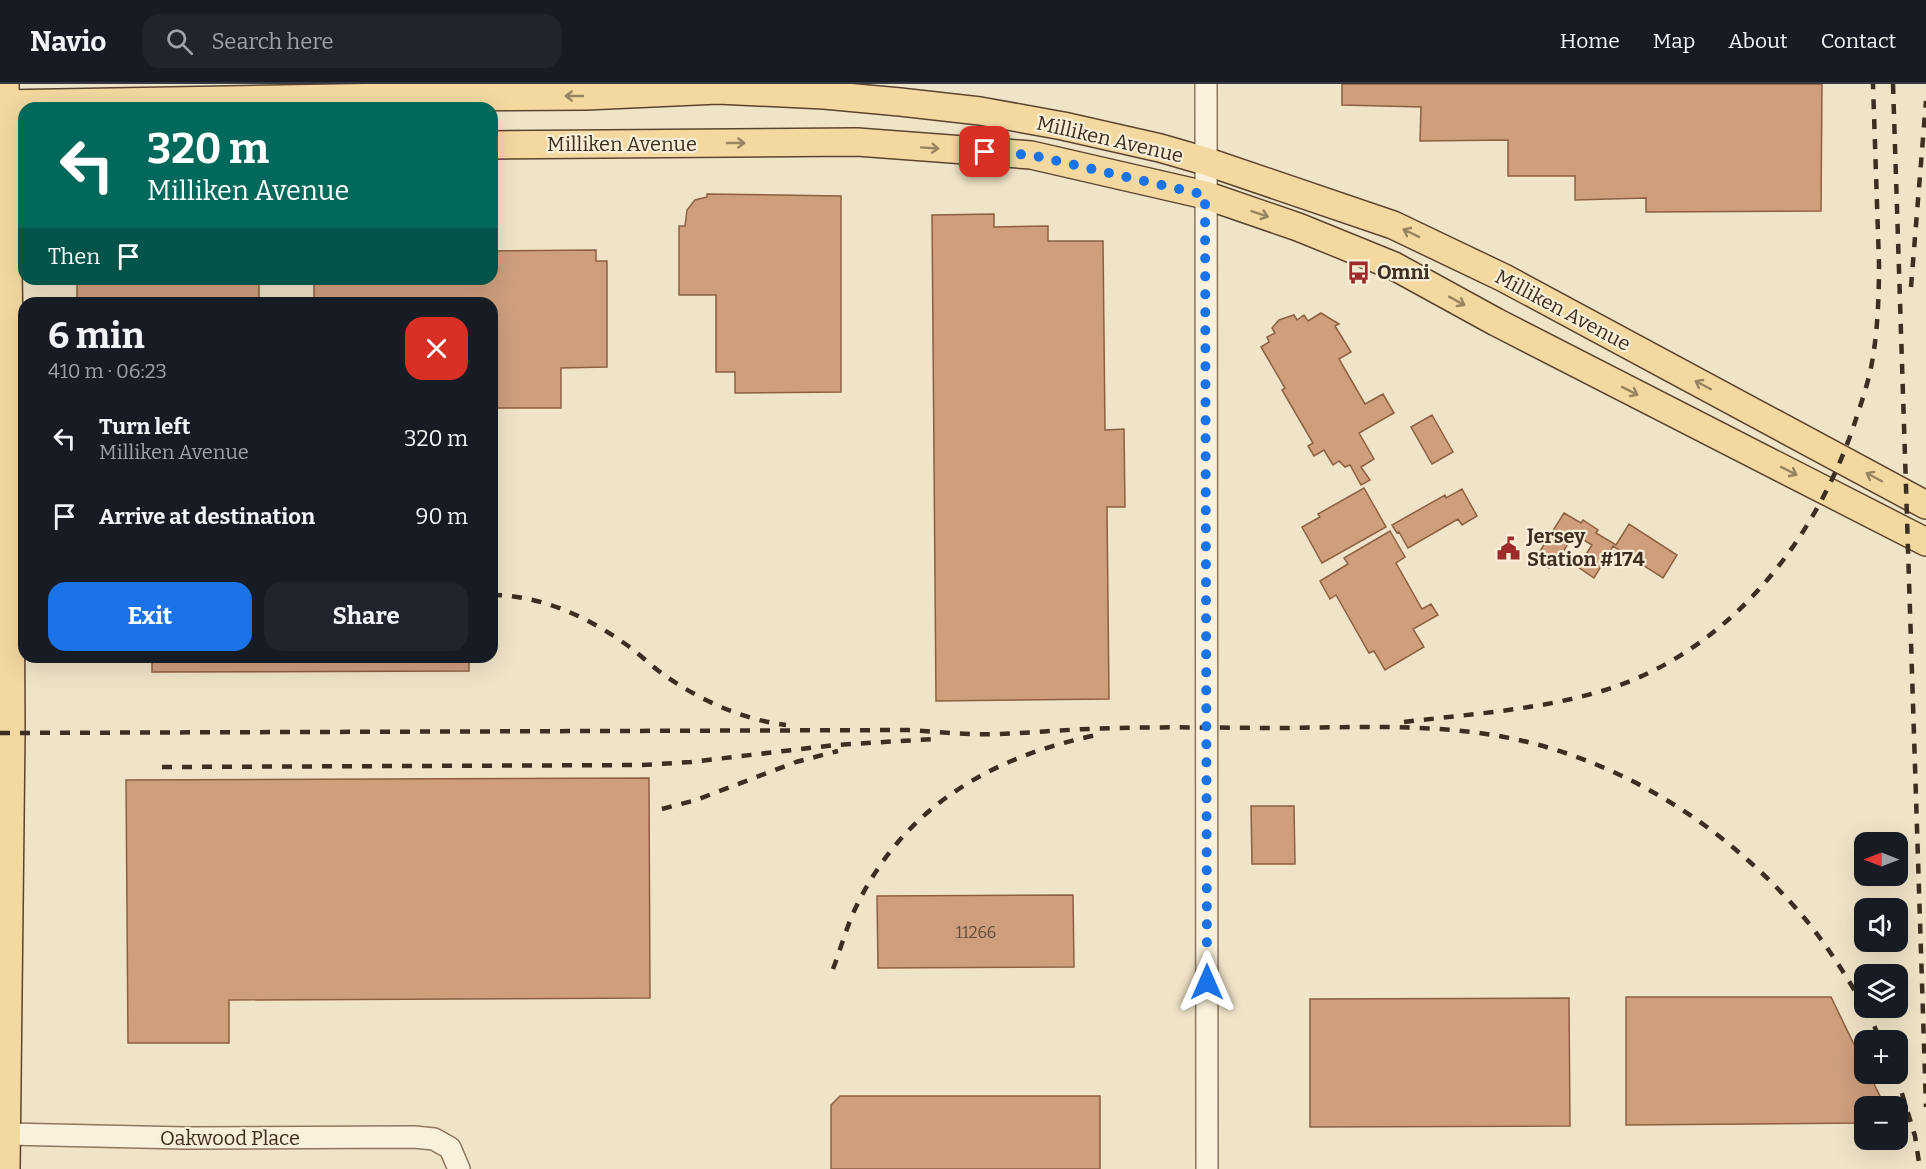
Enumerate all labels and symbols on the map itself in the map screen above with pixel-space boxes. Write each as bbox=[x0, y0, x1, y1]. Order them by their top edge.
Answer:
one-way arrow bbox=[565, 90, 585, 102]
street label: Milliken Avenue bbox=[1034, 110, 1186, 168]
pin bbox=[959, 126, 1010, 177]
street label: Milliken Avenue bbox=[547, 132, 697, 156]
one-way arrow bbox=[725, 138, 745, 149]
one-way arrow bbox=[920, 142, 940, 153]
one-way arrow bbox=[1250, 209, 1269, 220]
one-way arrow bbox=[1402, 227, 1420, 239]
bus stop icon: Omni bbox=[1346, 259, 1372, 285]
place label: Omni bbox=[1377, 260, 1430, 284]
street label: Milliken Avenue bbox=[1491, 264, 1635, 356]
one-way arrow bbox=[1448, 295, 1465, 307]
one-way arrow bbox=[1694, 379, 1712, 390]
one-way arrow bbox=[1621, 385, 1638, 397]
one-way arrow bbox=[1780, 465, 1797, 477]
one-way arrow bbox=[1866, 471, 1884, 482]
place label: Jersey Station #174 bbox=[1526, 524, 1645, 571]
public building icon: Jersey Station #174 bbox=[1496, 535, 1522, 561]
north arrow bbox=[1854, 832, 1908, 886]
house number: 11266 bbox=[956, 923, 996, 942]
position arrow bbox=[1175, 950, 1239, 1014]
street label: Oakwood Place bbox=[160, 1126, 300, 1150]

